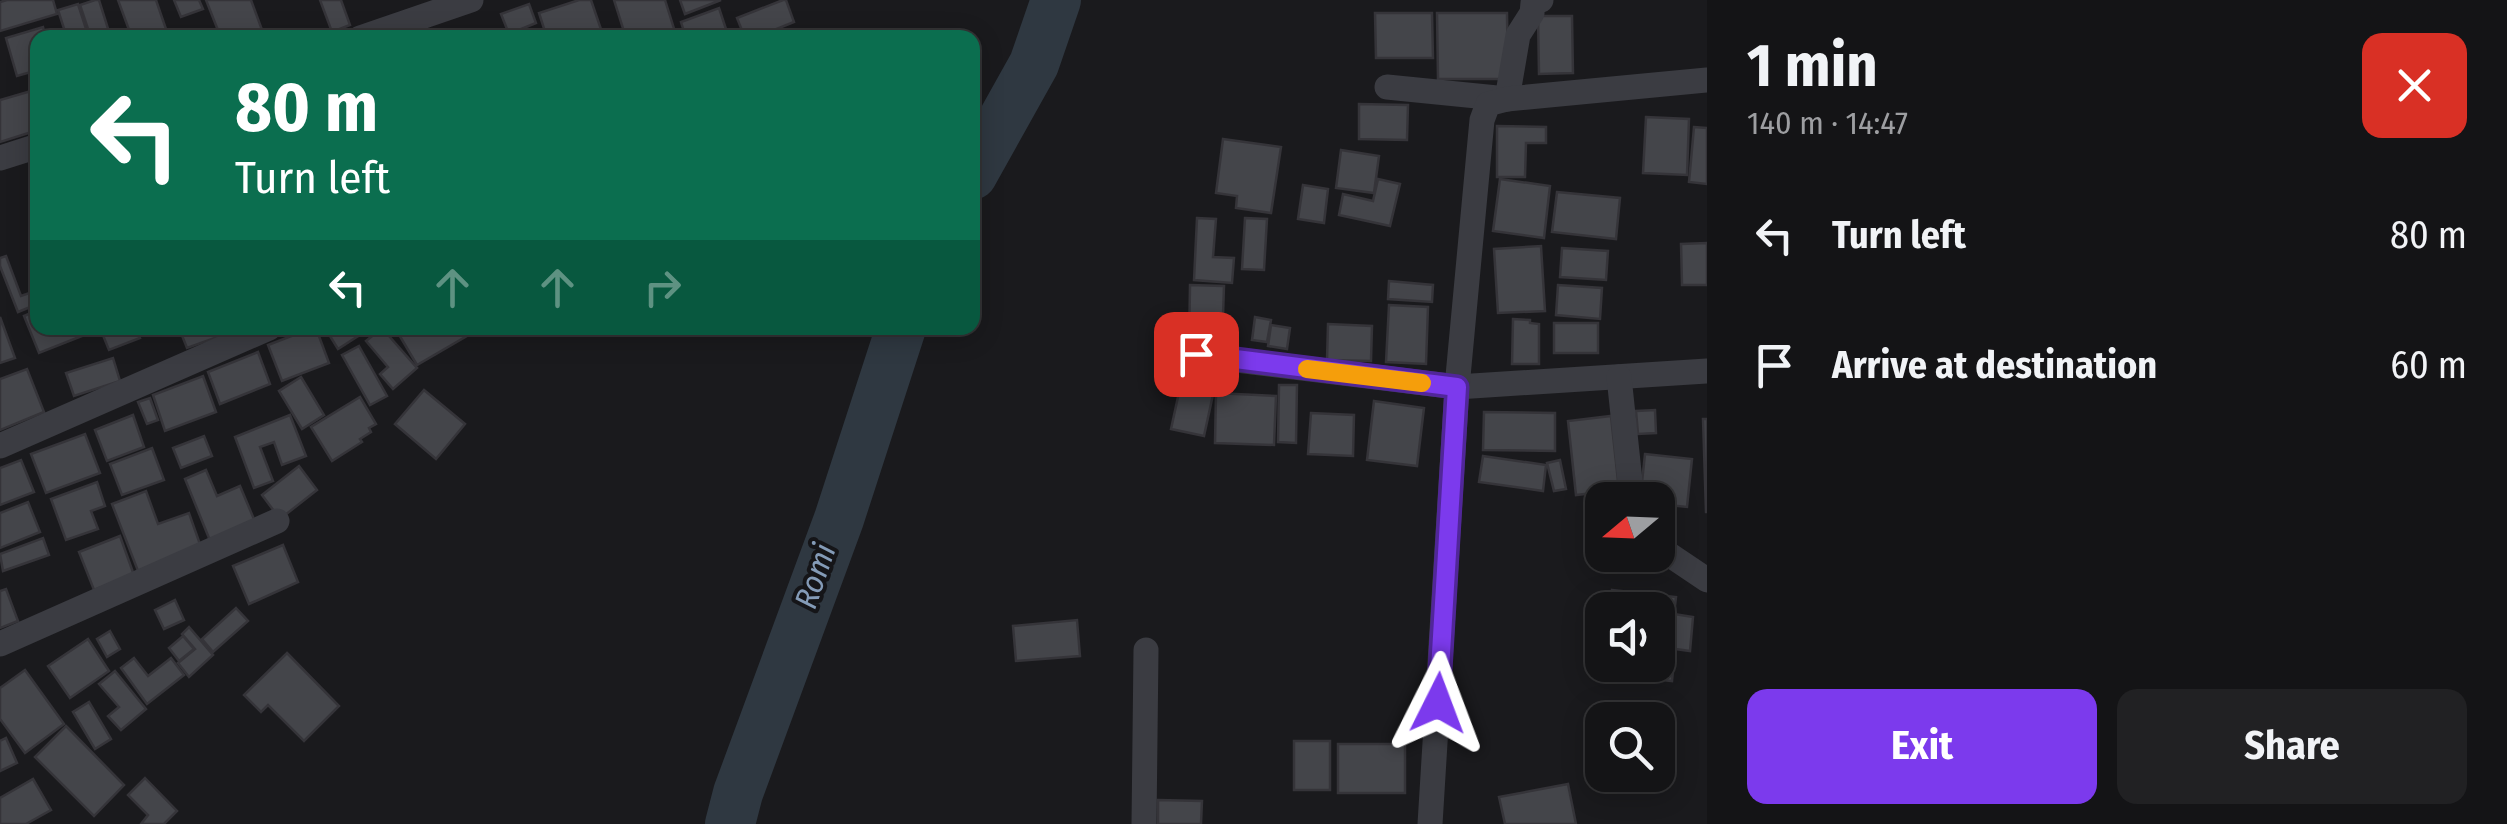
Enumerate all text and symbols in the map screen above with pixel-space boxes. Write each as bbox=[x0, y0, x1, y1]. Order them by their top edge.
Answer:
text: 1 min bbox=[1747, 30, 1878, 102]
button: close bbox=[2362, 33, 2467, 138]
text: 80 m bbox=[235, 66, 378, 150]
icon: left bbox=[70, 70, 200, 200]
text: 140 m · 14:47 bbox=[1747, 104, 1908, 142]
text: Turn left bbox=[235, 151, 390, 205]
icon: left bbox=[1747, 208, 1802, 263]
text: Turn left bbox=[1832, 212, 1966, 258]
text: 80 m bbox=[2390, 212, 2467, 258]
icon: left bbox=[320, 260, 375, 315]
icon: ahead bbox=[425, 260, 480, 315]
icon: ahead bbox=[530, 260, 585, 315]
icon: right bbox=[635, 260, 690, 315]
pin bbox=[1154, 312, 1239, 397]
icon: arrive bbox=[1169, 327, 1224, 382]
icon: arrive bbox=[1747, 338, 1802, 393]
text: Arrive at destination bbox=[1832, 342, 2157, 388]
text: 60 m bbox=[2390, 342, 2467, 388]
north arrow bbox=[1585, 482, 1675, 572]
map controls bbox=[1585, 482, 1675, 792]
water label: Romi bbox=[786, 539, 844, 613]
button: sound bbox=[1585, 592, 1675, 682]
position arrow bbox=[1386, 651, 1490, 755]
button: Exit bbox=[1747, 689, 2097, 804]
button: Share bbox=[2117, 689, 2467, 804]
button: search bbox=[1585, 702, 1675, 792]

